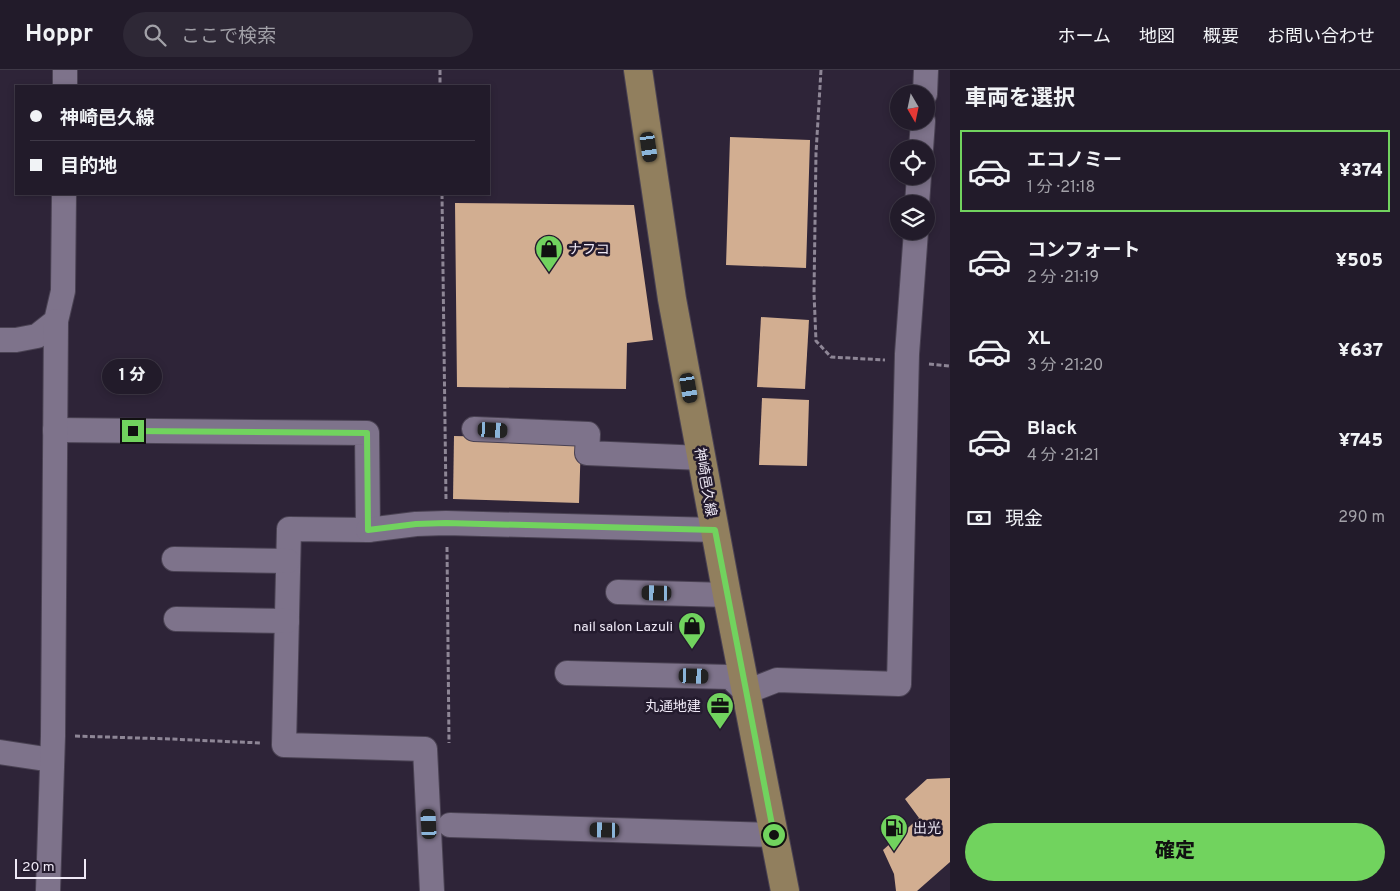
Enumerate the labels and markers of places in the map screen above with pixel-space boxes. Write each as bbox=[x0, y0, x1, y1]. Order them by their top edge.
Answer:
shop icon: ナフコ bbox=[534, 234, 564, 273]
place label: ナフコ bbox=[568, 242, 610, 259]
shop icon: nail salon Lazuli bbox=[677, 611, 707, 650]
place label: nail salon Lazuli bbox=[573, 619, 673, 636]
office icon: 丸通地建 bbox=[705, 691, 735, 730]
place label: 丸通地建 bbox=[645, 699, 701, 716]
fuel station icon: 出光 bbox=[879, 813, 909, 852]
place label: 出光 bbox=[913, 821, 941, 838]

